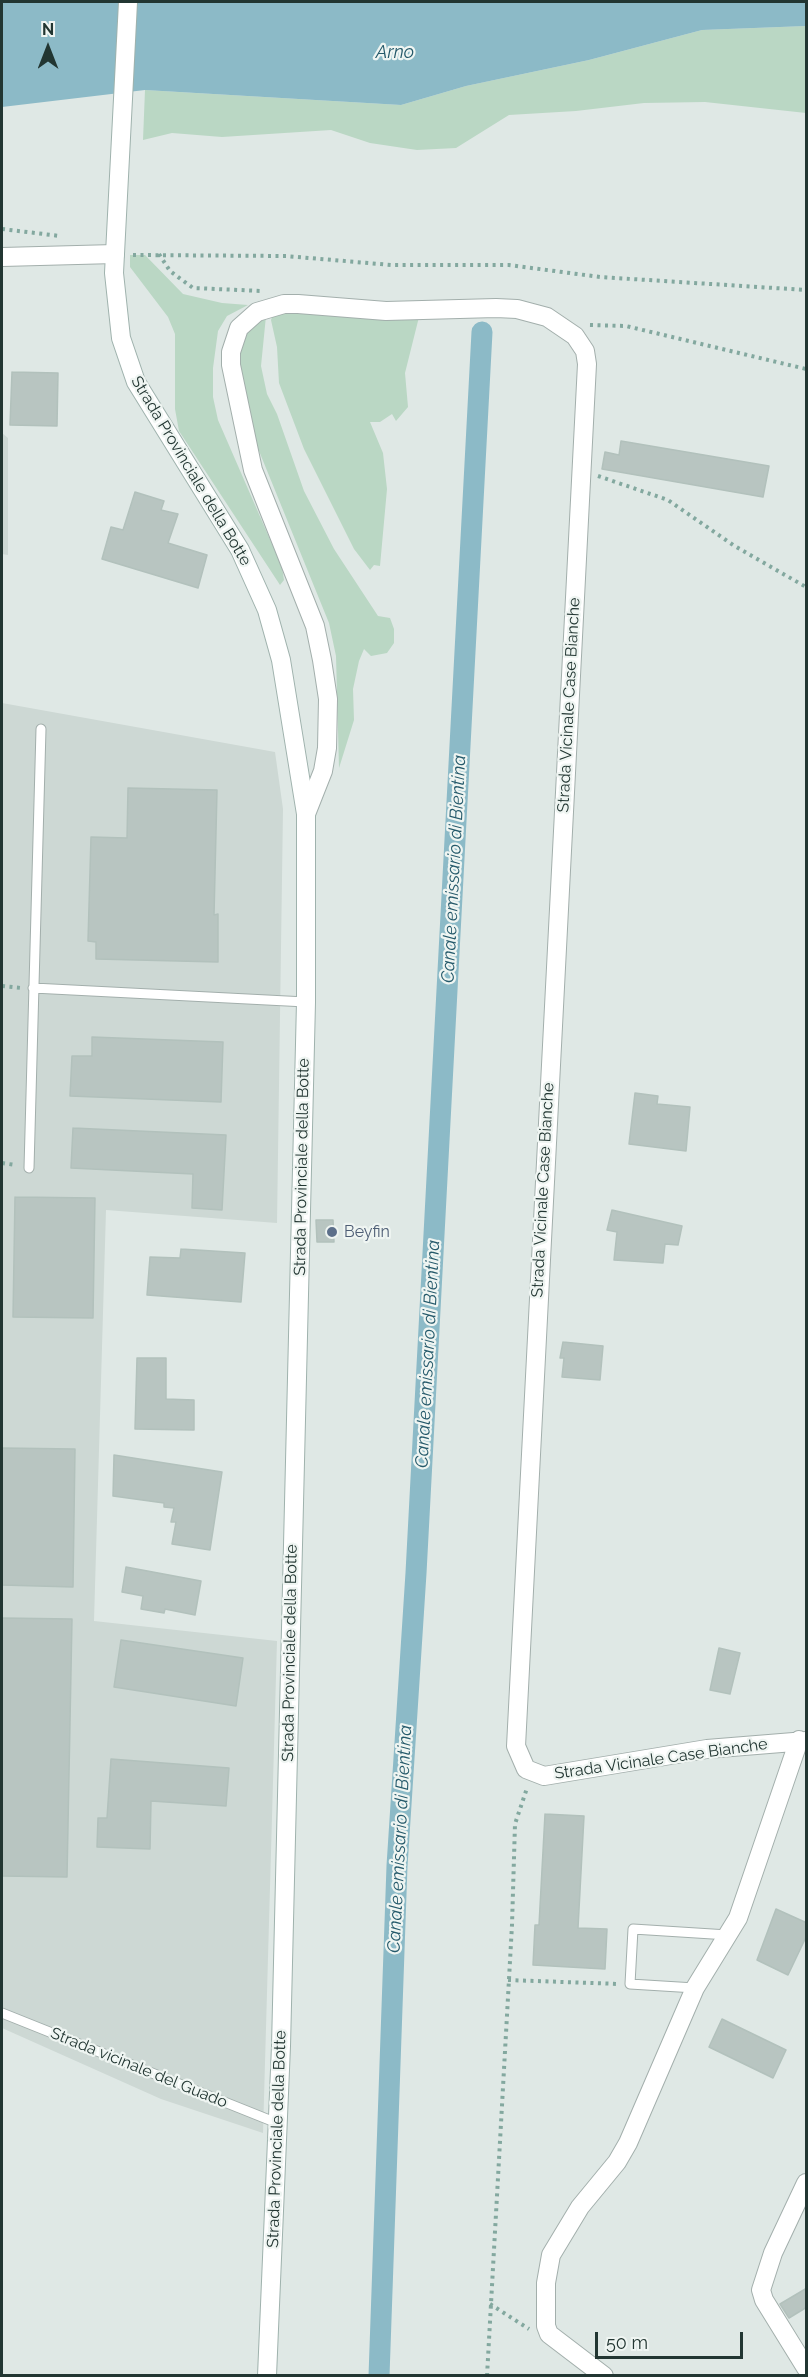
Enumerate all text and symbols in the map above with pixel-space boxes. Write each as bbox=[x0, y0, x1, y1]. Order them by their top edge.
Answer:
north arrow bbox=[18, 18, 78, 78]
text: N bbox=[42, 20, 54, 39]
water label: Arno bbox=[376, 42, 414, 64]
street label: Strada Provinciale della Botte bbox=[127, 373, 255, 569]
street label: Strada Vicinale Case Bianche bbox=[554, 597, 584, 813]
water label: Canale emissario di Bientina bbox=[437, 754, 471, 984]
street label: Strada Provinciale della Botte bbox=[291, 1058, 313, 1276]
street label: Strada Vicinale Case Bianche bbox=[528, 1082, 558, 1298]
place label: Beyfin bbox=[344, 1222, 390, 1242]
marker: Beyfin bbox=[325, 1225, 339, 1239]
water label: Canale emissario di Bientina bbox=[411, 1239, 445, 1469]
street label: Strada Provinciale della Botte bbox=[279, 1544, 301, 1762]
water label: Canale emissario di Bientina bbox=[383, 1724, 417, 1954]
street label: Strada Vicinale Case Bianche bbox=[553, 1735, 769, 1783]
street label: Strada vicinale del Guado bbox=[48, 2024, 230, 2112]
street label: Strada Provinciale della Botte bbox=[264, 2030, 290, 2248]
scale bar bbox=[598, 2320, 746, 2358]
text: 50 m bbox=[606, 2332, 648, 2353]

